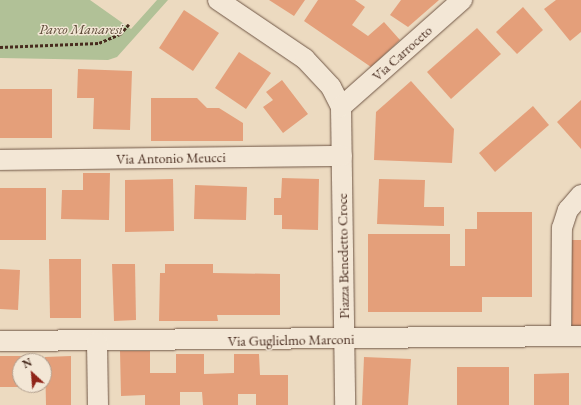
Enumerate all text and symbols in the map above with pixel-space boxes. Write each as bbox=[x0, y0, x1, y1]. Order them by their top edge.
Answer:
park label: Parco Manaresi bbox=[39, 21, 123, 37]
street label: Via Carroceto bbox=[369, 22, 435, 84]
street label: Via Antonio Meucci bbox=[116, 149, 226, 167]
street label: Piazza Benedetto Croce bbox=[334, 193, 352, 319]
street label: Via Guglielmo Marconi bbox=[228, 330, 354, 350]
north arrow bbox=[12, 353, 52, 393]
text: N bbox=[20, 355, 34, 371]

